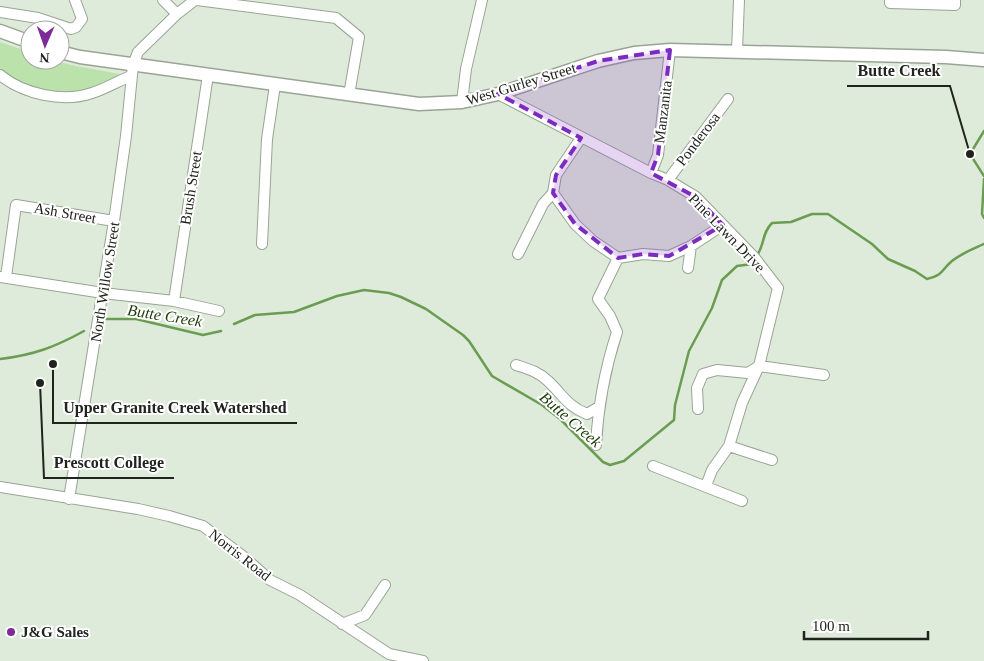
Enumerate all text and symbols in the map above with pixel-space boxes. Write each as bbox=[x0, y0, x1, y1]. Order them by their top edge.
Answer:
north arrow bbox=[20, 20, 70, 70]
text: N bbox=[39, 50, 50, 65]
callout: Butte Creek bbox=[847, 55, 950, 86]
street label: West Gurley Street bbox=[464, 59, 579, 108]
text: Butte Creek bbox=[858, 62, 941, 79]
street label: Manzanita bbox=[651, 79, 675, 144]
street label: Ponderosa bbox=[673, 109, 723, 169]
street label: Brush Street bbox=[177, 149, 205, 226]
street label: Pine Lawn Drive bbox=[686, 191, 769, 276]
street label: Ash Street bbox=[33, 200, 98, 226]
street label: North Willow Street bbox=[88, 220, 123, 343]
water label: Butte Creek bbox=[126, 301, 204, 330]
water label: Butte Creek bbox=[537, 388, 605, 451]
callout: Upper Granite Creek Watershed bbox=[53, 392, 297, 423]
text: Upper Granite Creek Watershed bbox=[63, 399, 287, 417]
callout: Prescott College bbox=[44, 447, 174, 478]
text: Prescott College bbox=[54, 454, 164, 472]
street label: Norris Road bbox=[206, 526, 274, 584]
scale bar bbox=[804, 608, 928, 640]
text: 100 m bbox=[812, 618, 850, 634]
place label: J&G Sales bbox=[21, 624, 89, 640]
marker: J&G Sales bbox=[5, 626, 17, 638]

